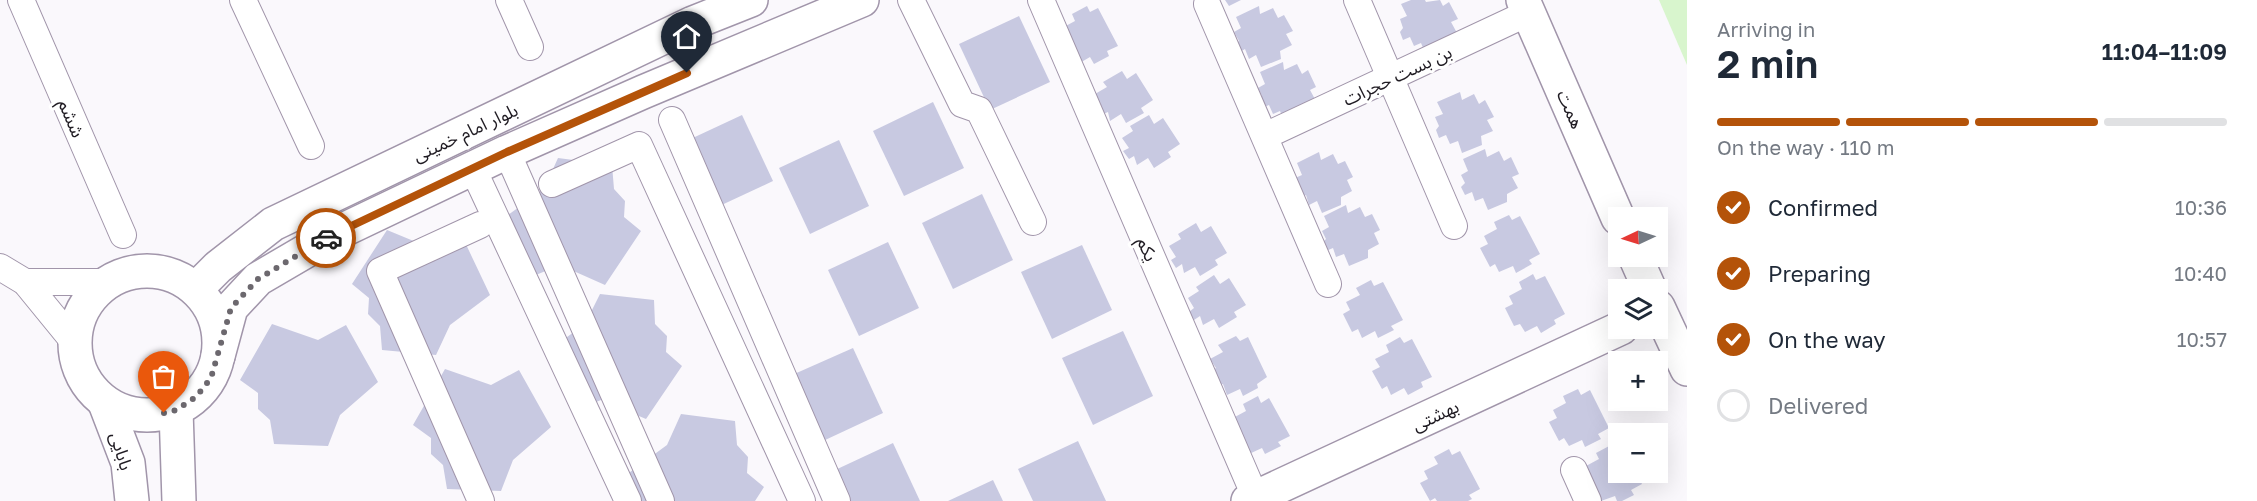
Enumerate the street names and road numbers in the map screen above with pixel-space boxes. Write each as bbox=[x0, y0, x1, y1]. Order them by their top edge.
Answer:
street label: بن بست حجرات bbox=[1339, 40, 1455, 111]
street label: همت bbox=[1553, 86, 1589, 132]
street label: ششم bbox=[51, 96, 90, 142]
street label: بلوار امام خمینی bbox=[409, 98, 523, 170]
street label: یکم bbox=[1130, 233, 1163, 266]
street label: بهشتی bbox=[1408, 395, 1462, 436]
street label: بابایی bbox=[105, 429, 138, 473]

